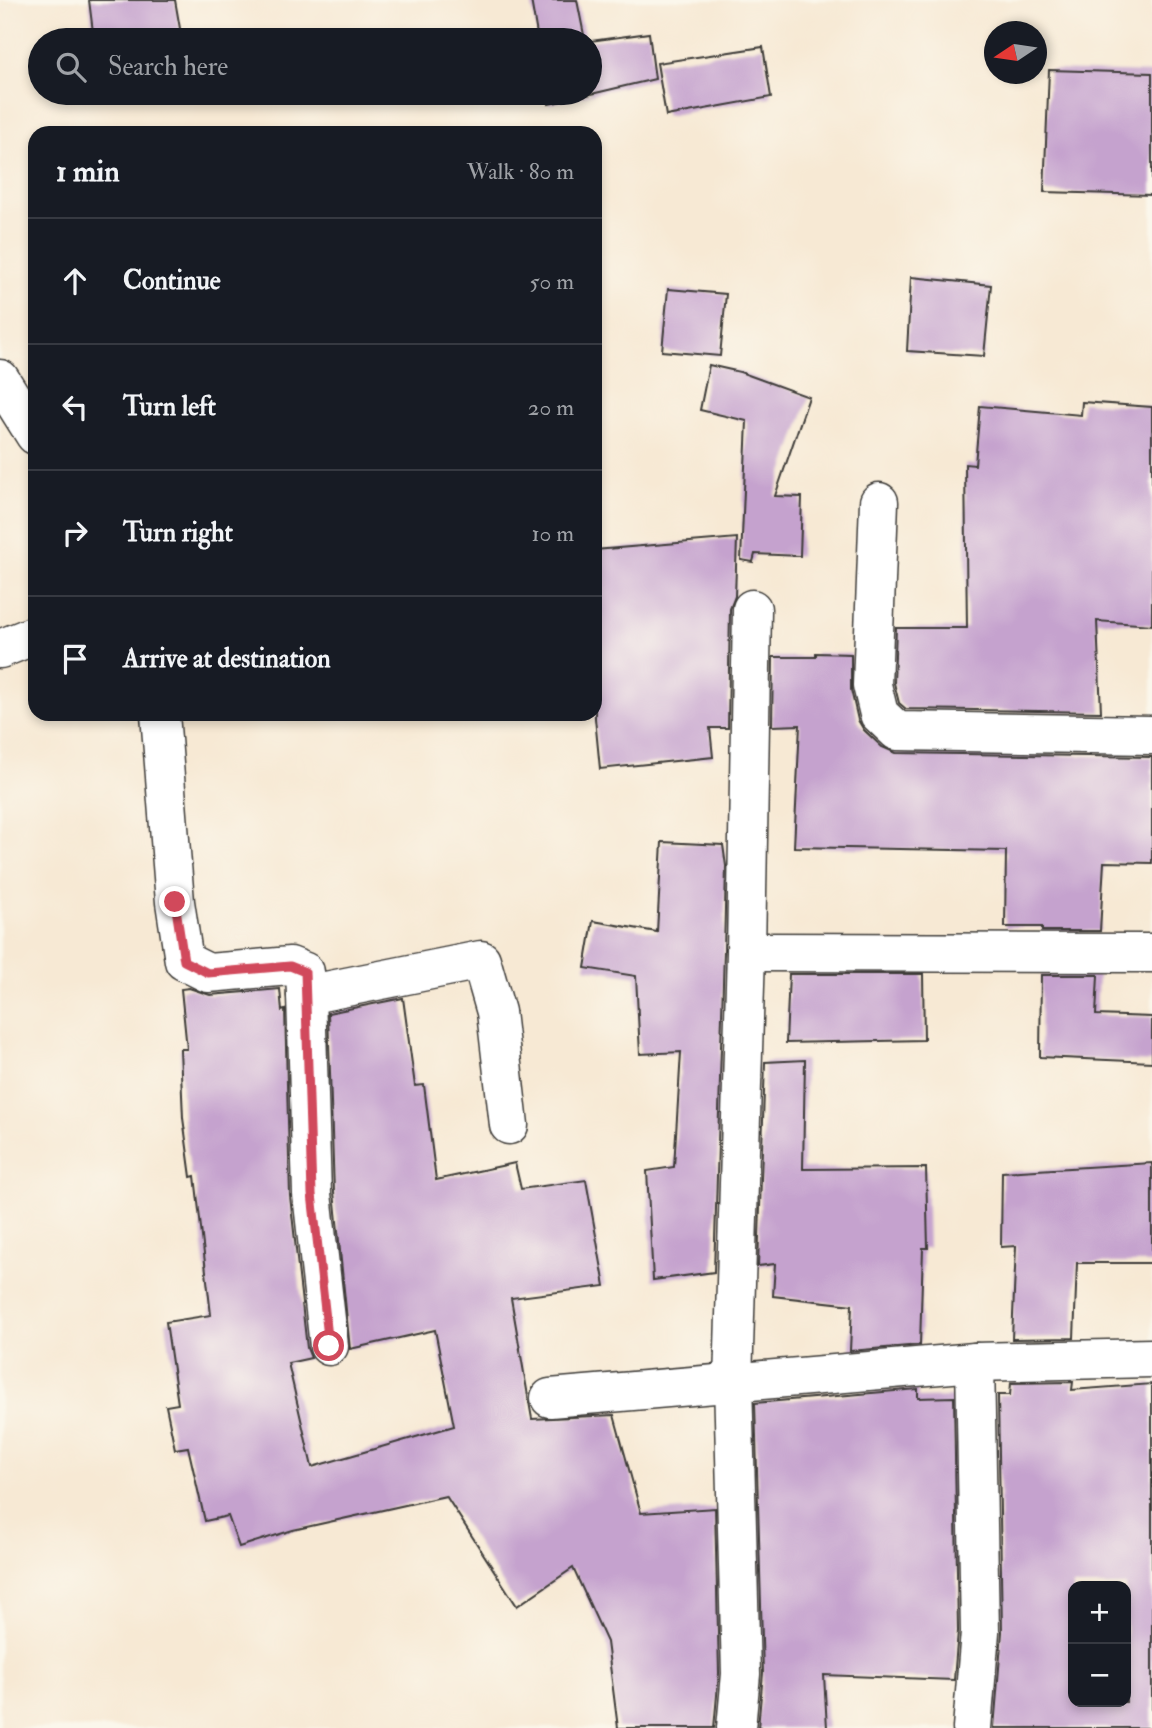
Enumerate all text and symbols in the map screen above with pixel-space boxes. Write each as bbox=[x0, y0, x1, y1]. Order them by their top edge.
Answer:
north arrow bbox=[984, 21, 1047, 84]
search box bbox=[28, 28, 602, 105]
icon: search bbox=[52, 48, 90, 86]
text: Search here bbox=[108, 51, 228, 83]
text: 1 min bbox=[56, 153, 120, 190]
text: Walk · 80 m bbox=[467, 157, 574, 186]
icon: ahead bbox=[56, 262, 94, 300]
text: Continue bbox=[123, 265, 221, 297]
text: 50 m bbox=[530, 267, 574, 296]
icon: left bbox=[56, 388, 94, 426]
text: Turn left bbox=[123, 391, 216, 423]
text: 20 m bbox=[528, 393, 574, 422]
icon: right bbox=[56, 514, 94, 552]
text: Turn right bbox=[123, 517, 233, 549]
text: 10 m bbox=[531, 519, 574, 548]
icon: arrive bbox=[56, 640, 94, 678]
text: Arrive at destination bbox=[123, 643, 331, 675]
route end bbox=[159, 886, 190, 917]
route start bbox=[313, 1330, 344, 1361]
map controls bbox=[1068, 1581, 1131, 1707]
button: + bbox=[1068, 1581, 1131, 1644]
button: − bbox=[1068, 1644, 1131, 1707]

